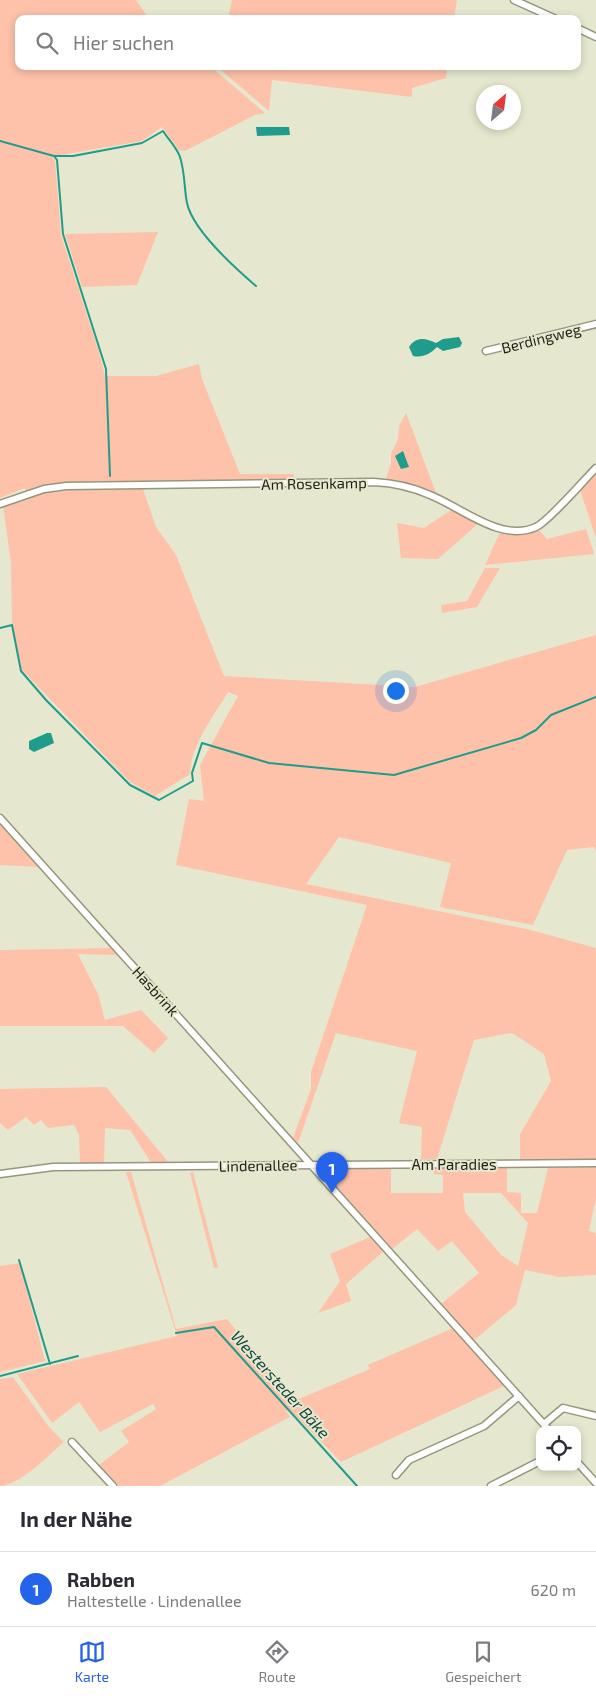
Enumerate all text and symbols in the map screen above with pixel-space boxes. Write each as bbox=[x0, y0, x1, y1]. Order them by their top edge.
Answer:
search box bbox=[15, 15, 581, 70]
icon: search bbox=[33, 29, 61, 57]
text: Hier suchen bbox=[73, 31, 174, 54]
north arrow bbox=[476, 85, 521, 130]
street label: Berdingweg bbox=[499, 319, 583, 357]
street label: Am Rosenkamp bbox=[261, 473, 367, 493]
your location bbox=[383, 678, 409, 704]
street label: Hasbrink bbox=[129, 962, 183, 1020]
pin: 1 bbox=[316, 1152, 348, 1193]
street label: Lindenallee bbox=[218, 1155, 298, 1175]
street label: Am Paradies bbox=[411, 1155, 497, 1173]
water label: Westersteder Bäke bbox=[228, 1326, 335, 1442]
map controls bbox=[536, 1426, 581, 1471]
button: locate bbox=[536, 1426, 581, 1471]
text: In der Nähe bbox=[20, 1506, 132, 1531]
text: Rabben bbox=[67, 1568, 135, 1591]
text: 1 bbox=[33, 1580, 39, 1599]
text: 620 m bbox=[531, 1580, 576, 1599]
text: Haltestelle · Lindenallee bbox=[67, 1591, 242, 1610]
tab: Karte bbox=[75, 1638, 109, 1685]
tab: Route bbox=[259, 1638, 296, 1685]
tab: Gespeichert bbox=[445, 1638, 521, 1685]

